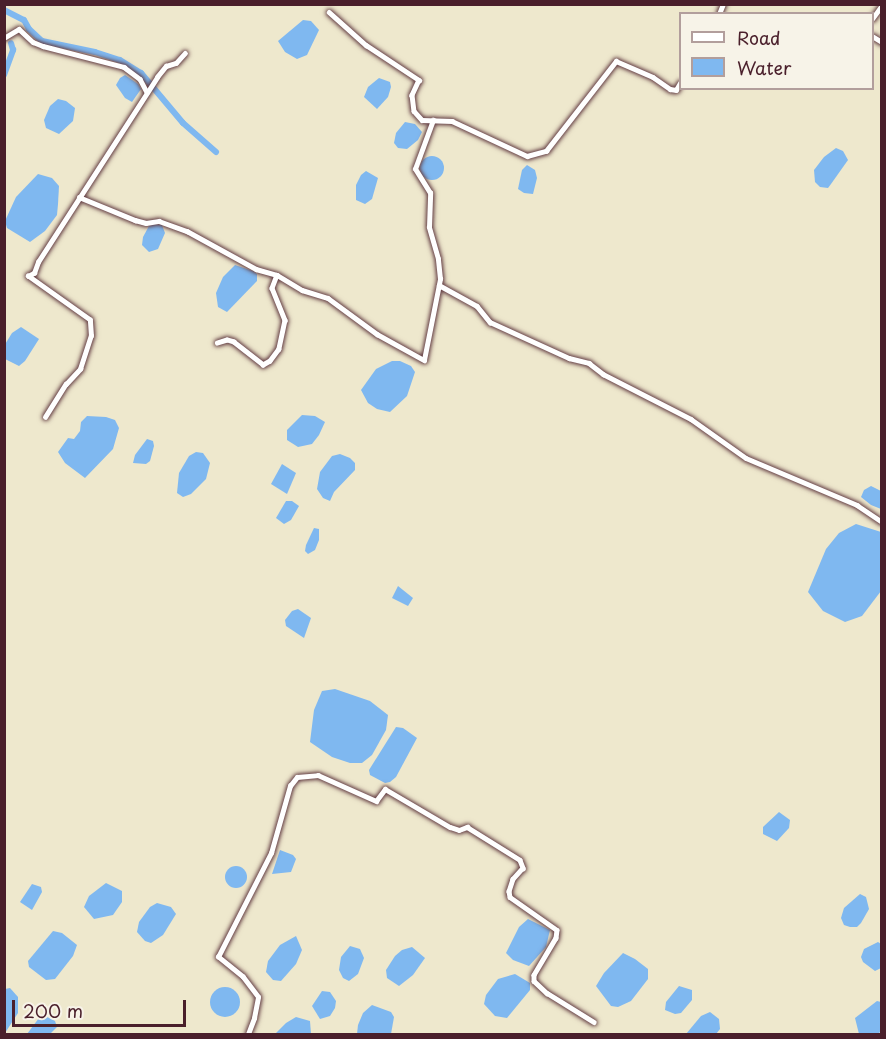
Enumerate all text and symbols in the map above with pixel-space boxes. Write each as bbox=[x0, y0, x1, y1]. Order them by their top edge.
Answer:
legend bbox=[679, 12, 874, 90]
text: Road bbox=[737, 24, 781, 51]
text: Water bbox=[737, 54, 791, 81]
scale bar bbox=[15, 988, 189, 1026]
text: 200 m bbox=[23, 997, 83, 1024]

